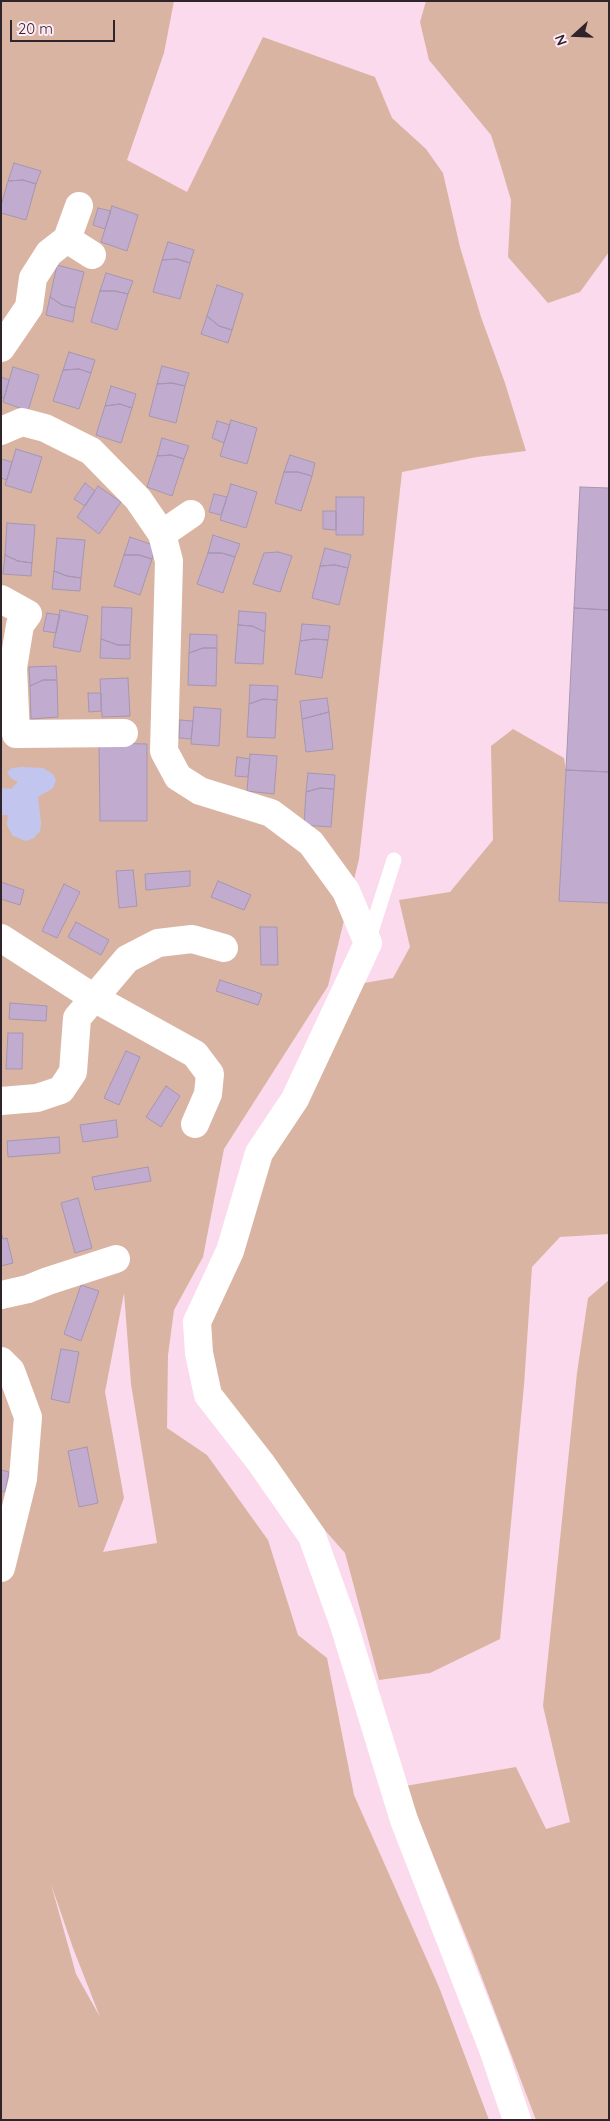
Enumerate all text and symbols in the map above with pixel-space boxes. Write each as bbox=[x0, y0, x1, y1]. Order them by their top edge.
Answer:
scale bar bbox=[12, 10, 118, 42]
north arrow bbox=[550, 10, 600, 60]
text: 20 m bbox=[18, 19, 53, 38]
text: N bbox=[551, 32, 571, 48]

